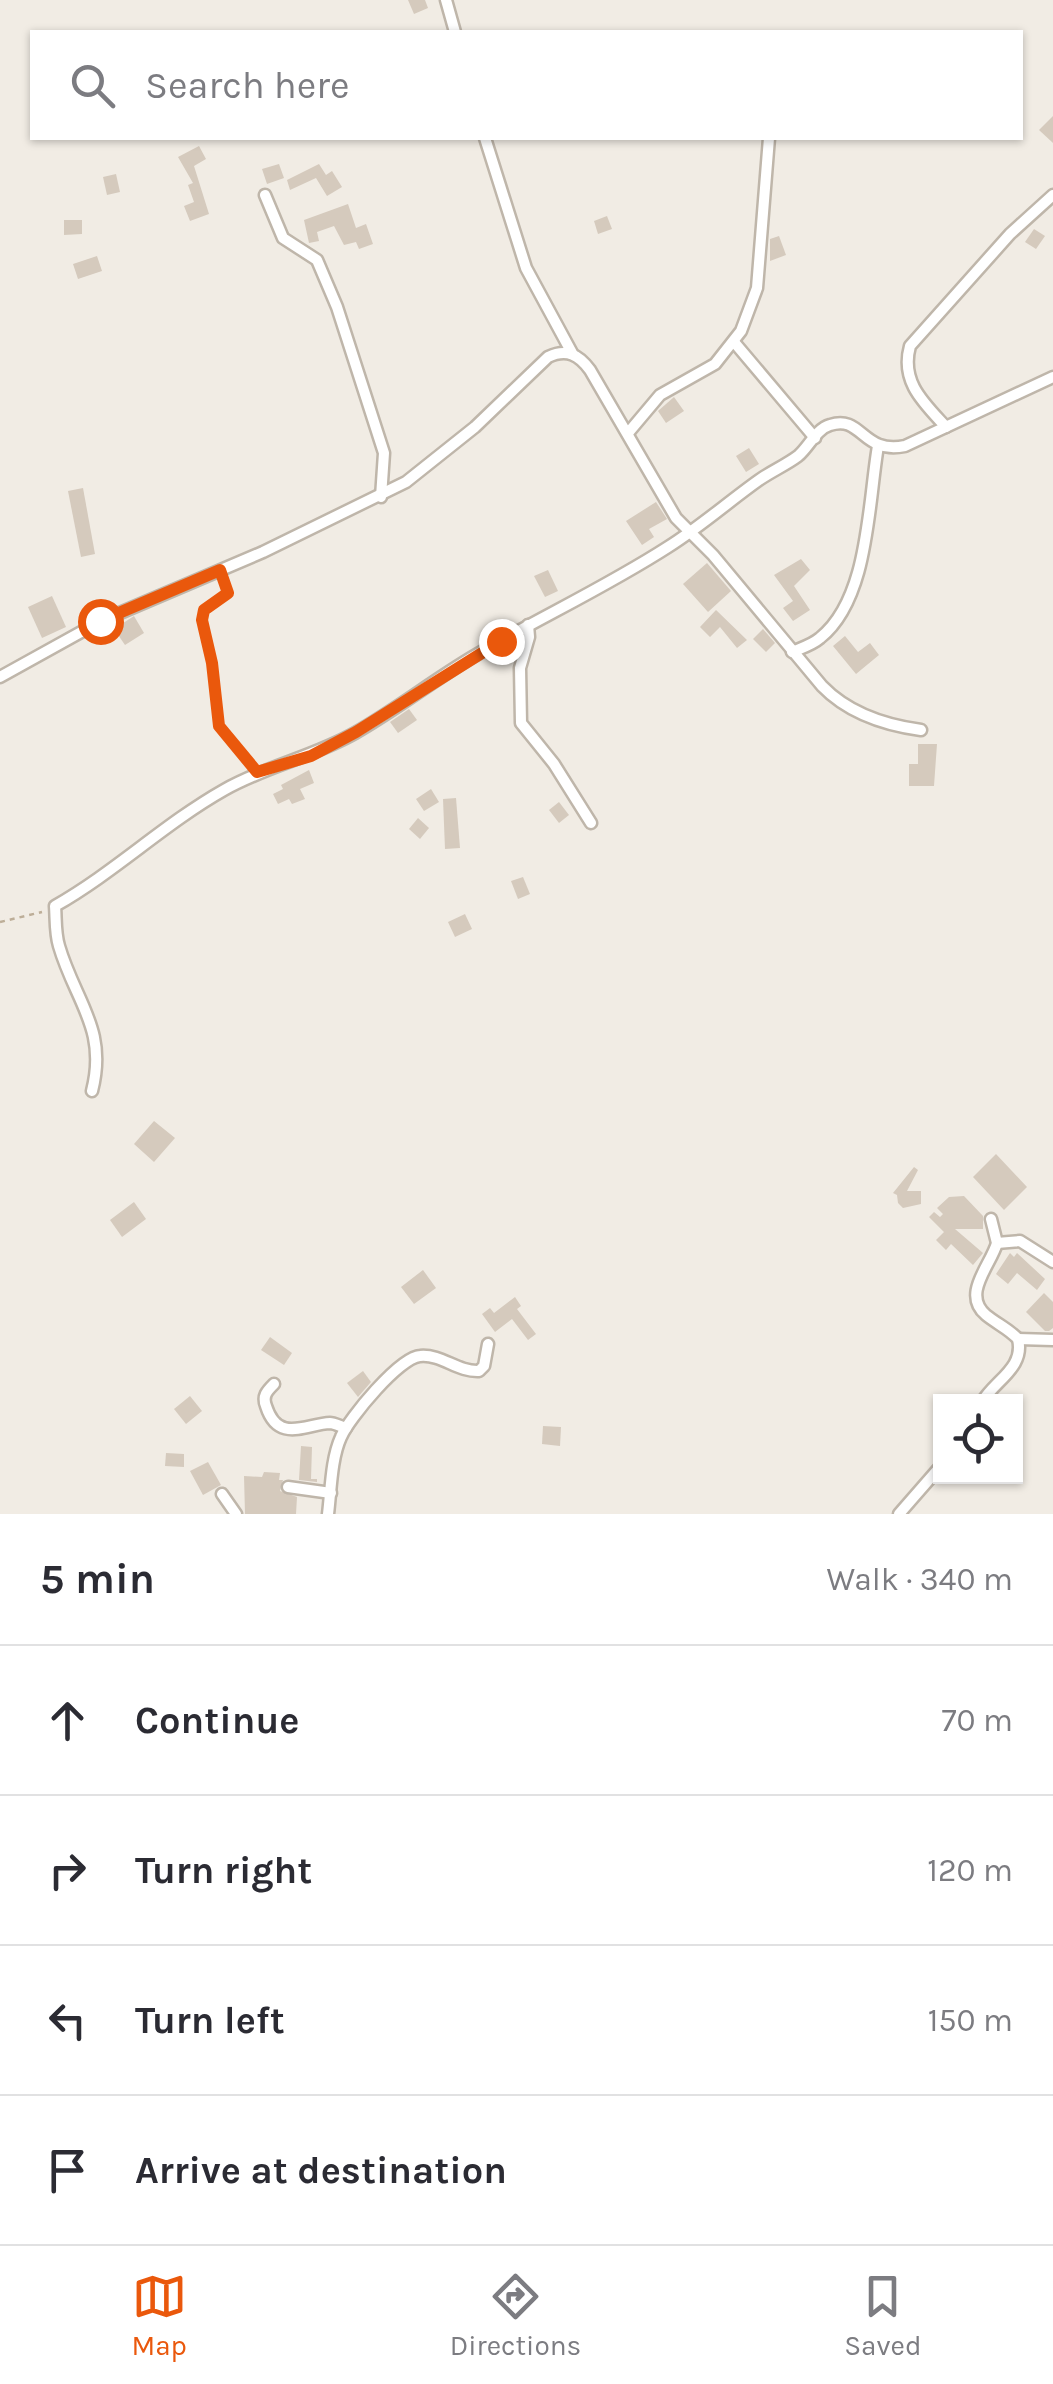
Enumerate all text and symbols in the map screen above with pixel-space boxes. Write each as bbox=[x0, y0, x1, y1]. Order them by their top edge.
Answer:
search box bbox=[30, 30, 1023, 140]
icon: search bbox=[65, 58, 120, 113]
text: Search here bbox=[145, 63, 349, 108]
route start bbox=[78, 599, 124, 645]
route end bbox=[479, 619, 525, 665]
map controls bbox=[933, 1394, 1023, 1484]
button: locate bbox=[933, 1394, 1023, 1484]
text: 5 min bbox=[40, 1554, 155, 1604]
text: Walk · 340 m bbox=[827, 1561, 1013, 1598]
icon: ahead bbox=[40, 1693, 95, 1748]
text: Continue bbox=[135, 1698, 299, 1743]
text: 70 m bbox=[941, 1702, 1013, 1739]
icon: right bbox=[40, 1843, 95, 1898]
text: Turn right bbox=[135, 1848, 312, 1893]
text: 120 m bbox=[927, 1852, 1013, 1889]
icon: left bbox=[40, 1993, 95, 2048]
text: Turn left bbox=[135, 1998, 285, 2043]
text: 150 m bbox=[928, 2002, 1013, 2039]
icon: arrive bbox=[40, 2143, 95, 2198]
text: Arrive at destination bbox=[135, 2148, 507, 2193]
tab: Map bbox=[131, 2269, 187, 2362]
tab: Directions bbox=[450, 2269, 581, 2362]
tab: Saved bbox=[844, 2269, 922, 2362]

